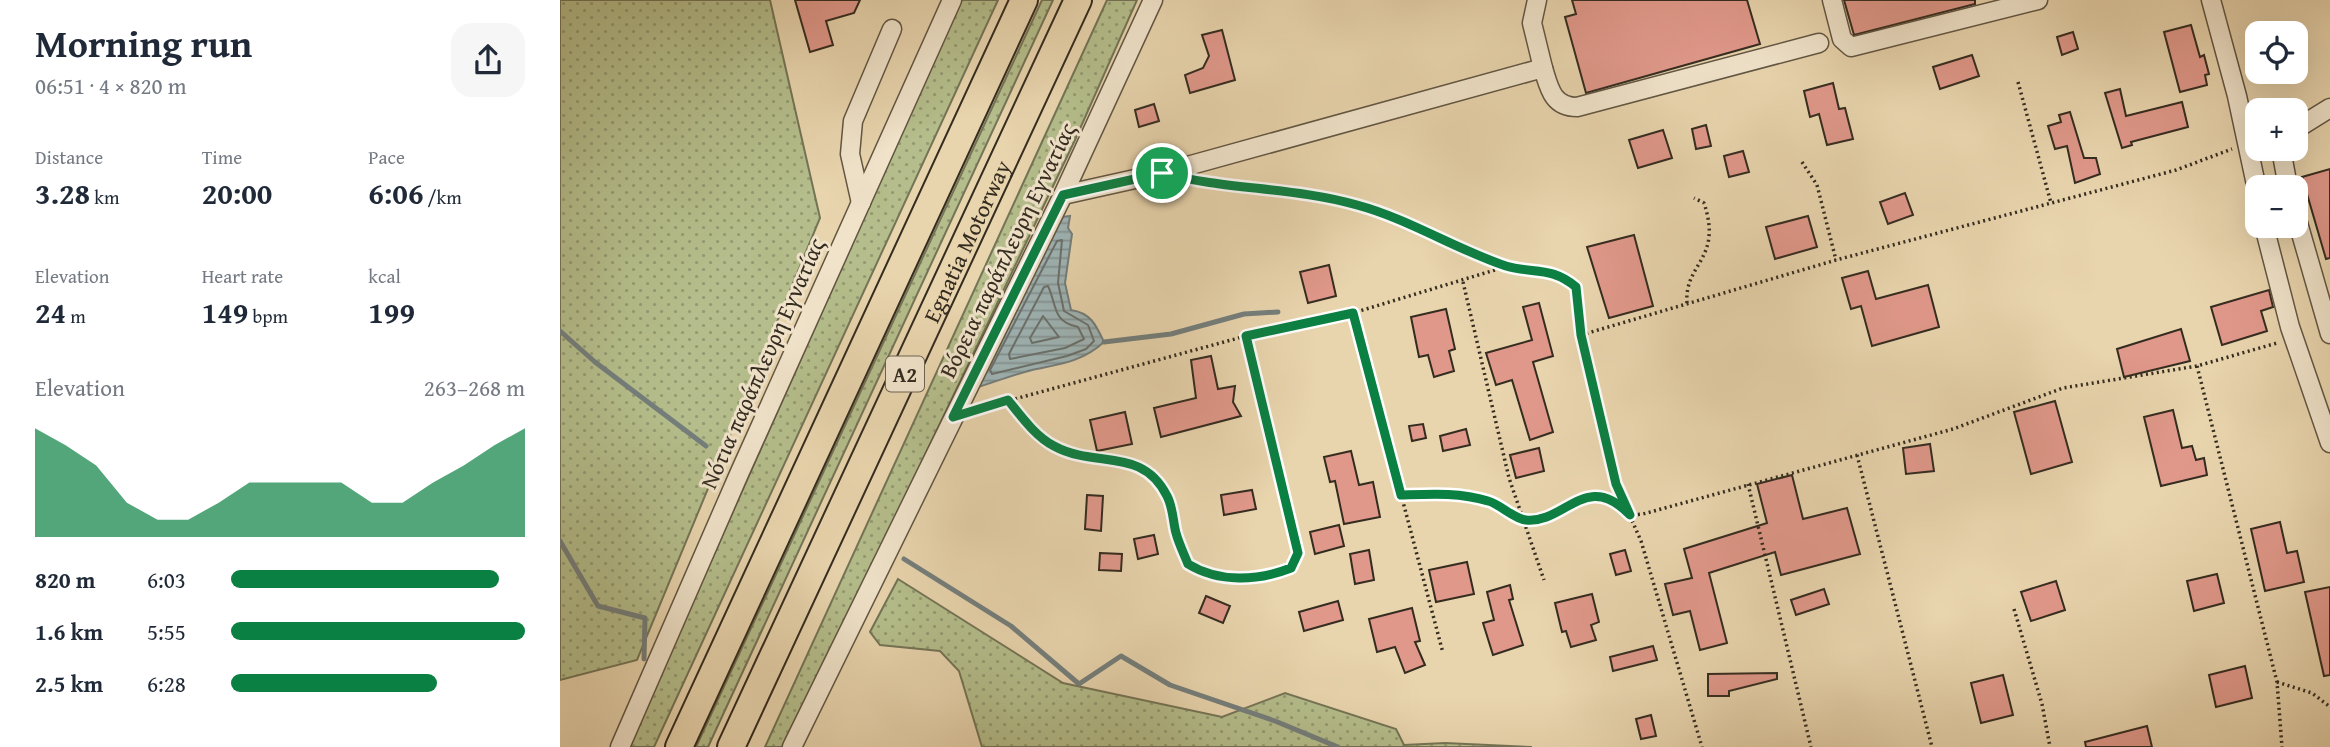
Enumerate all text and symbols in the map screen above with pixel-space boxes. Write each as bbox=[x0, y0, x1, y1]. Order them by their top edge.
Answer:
text: Morning run bbox=[35, 15, 252, 71]
map controls bbox=[2245, 21, 2308, 238]
button: locate bbox=[2245, 21, 2308, 84]
button: share bbox=[451, 23, 525, 97]
text: 06:51 · 4 × 820 m bbox=[35, 69, 187, 102]
button: + bbox=[2245, 98, 2308, 161]
street label: Βόρεια παράπλευρη Εγνατίας bbox=[931, 116, 1083, 383]
text: Distance bbox=[35, 143, 103, 171]
text: Time bbox=[202, 143, 242, 171]
text: Pace bbox=[368, 143, 405, 171]
pin bbox=[1132, 143, 1192, 203]
street label: Egnatia Motorway bbox=[914, 154, 1018, 328]
icon: arrive bbox=[1143, 154, 1181, 192]
text: 3.28 bbox=[35, 171, 90, 215]
text: 20:00 bbox=[202, 171, 272, 215]
text: 6:06 bbox=[368, 171, 423, 215]
button: − bbox=[2245, 175, 2308, 238]
text: km bbox=[90, 183, 119, 211]
text: /km bbox=[423, 183, 462, 211]
street label: Νότια παράπλευρη Εγνατίας bbox=[692, 232, 832, 494]
text: Elevation bbox=[35, 262, 109, 290]
text: Heart rate bbox=[202, 262, 283, 290]
text: kcal bbox=[368, 262, 401, 290]
text: 24 bbox=[35, 290, 66, 334]
text: 149 bbox=[202, 290, 248, 334]
text: 199 bbox=[368, 290, 415, 334]
text: m bbox=[66, 302, 86, 330]
text: bpm bbox=[248, 302, 288, 330]
road number: Α2 bbox=[886, 356, 924, 392]
text: Elevation bbox=[35, 371, 125, 404]
text: 263–268 m bbox=[424, 371, 525, 404]
text: 820 m bbox=[35, 563, 96, 596]
text: 6:03 bbox=[147, 563, 186, 596]
text: 1.6 km bbox=[35, 615, 103, 648]
text: 5:55 bbox=[147, 615, 186, 648]
text: 2.5 km bbox=[35, 667, 103, 700]
text: 6:28 bbox=[147, 667, 186, 700]

